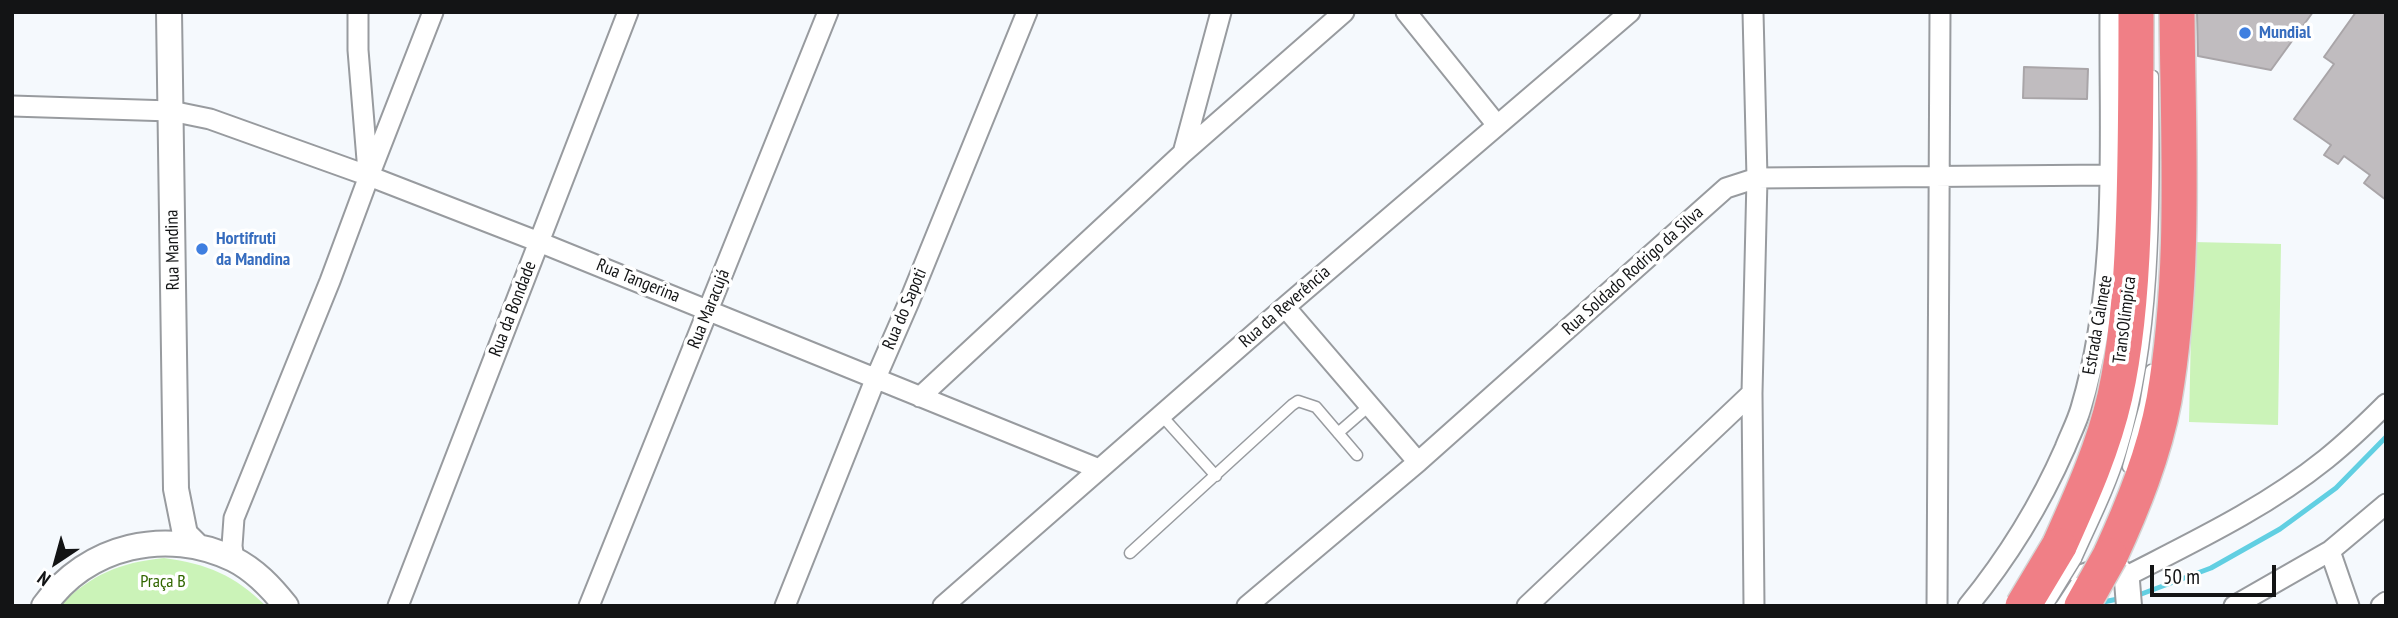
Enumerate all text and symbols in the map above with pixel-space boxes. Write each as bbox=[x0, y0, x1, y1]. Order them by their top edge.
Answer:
place label: Mundial bbox=[2259, 22, 2311, 44]
marker: Mundial bbox=[2237, 25, 2253, 41]
street label: Rua Soldado Rodrigo da Silva bbox=[1558, 202, 1708, 340]
street label: Rua Mandina bbox=[161, 209, 185, 291]
place label: Hortifruti da Mandina bbox=[216, 228, 290, 270]
marker: Hortifruti da Mandina bbox=[194, 241, 210, 257]
street label: Rua Tangerina bbox=[593, 254, 683, 308]
street label: Rua da Bondade bbox=[485, 258, 541, 360]
street label: Rua da Reverência bbox=[1235, 262, 1335, 352]
street label: Rua do Sapoti bbox=[878, 265, 932, 353]
street label: Rua Maracujá bbox=[683, 266, 735, 352]
street label: Estrada Calmete bbox=[2079, 274, 2117, 376]
street label: TransOlímpica bbox=[2109, 275, 2141, 365]
north arrow bbox=[21, 527, 91, 597]
scale bar bbox=[2153, 552, 2279, 596]
text: 50 m bbox=[2163, 563, 2200, 590]
text: N bbox=[32, 566, 55, 592]
park label: Praça B bbox=[140, 571, 186, 593]

